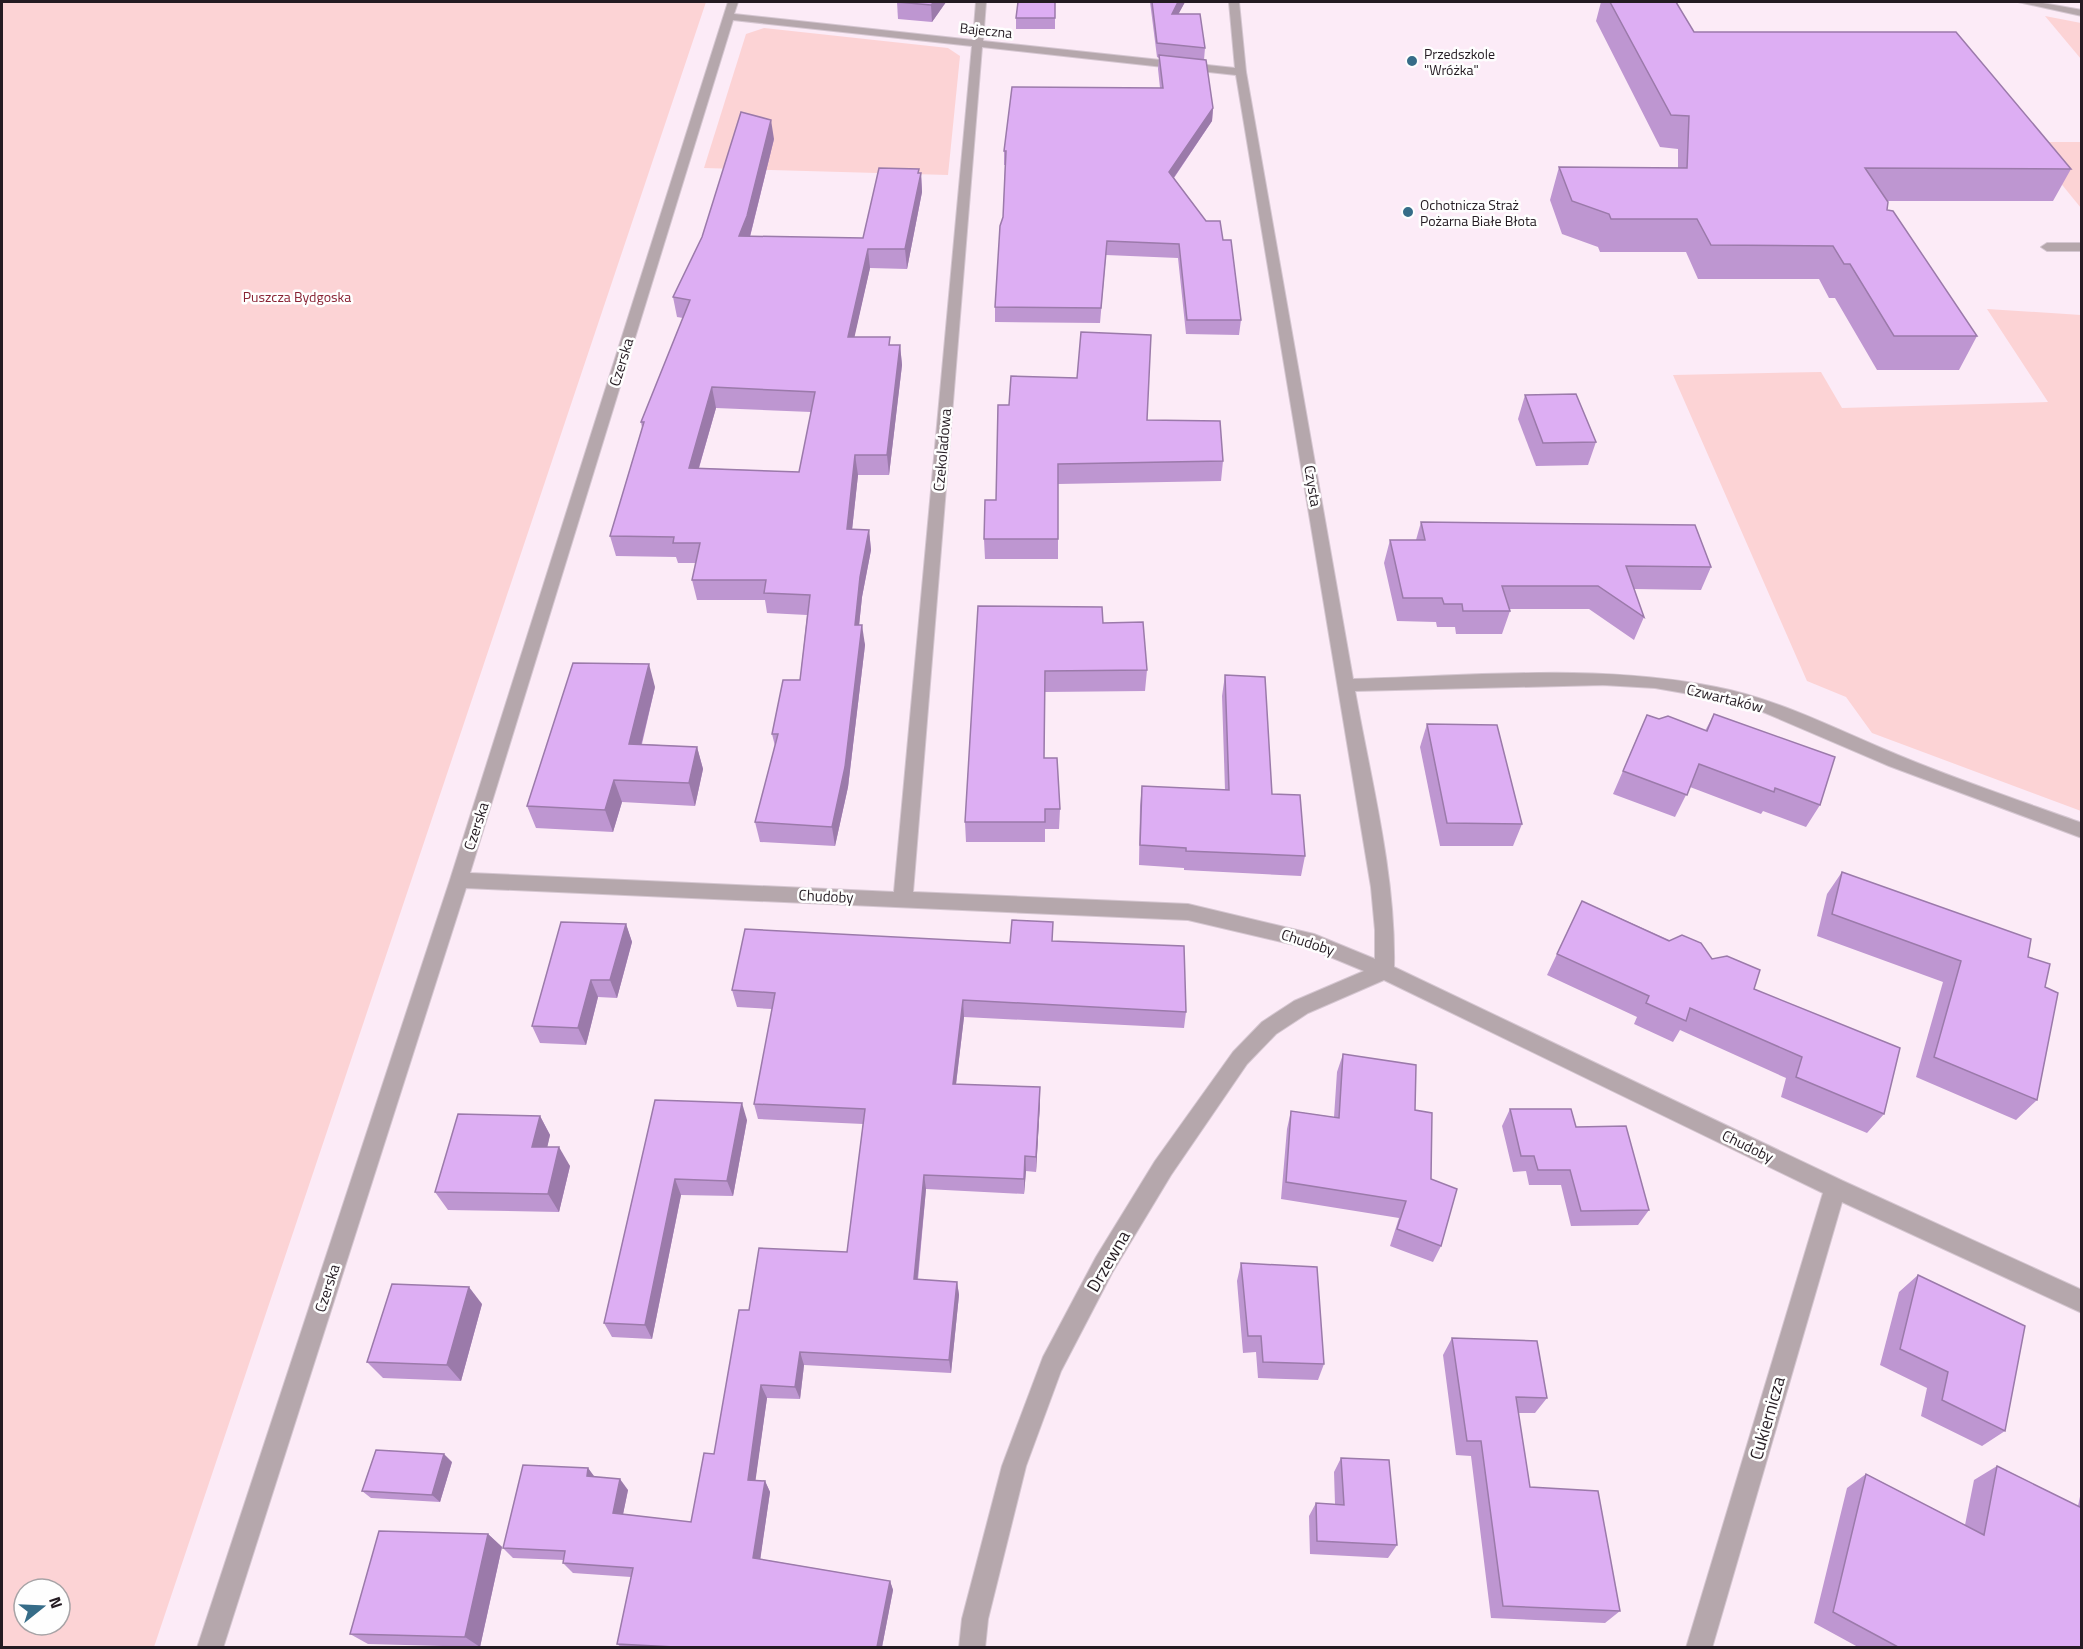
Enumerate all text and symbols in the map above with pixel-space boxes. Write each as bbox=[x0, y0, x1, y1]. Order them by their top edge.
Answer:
street label: Bajeczna bbox=[959, 17, 1013, 43]
place label: Przedszkole "Wróżka" bbox=[1424, 43, 1495, 80]
marker: Przedszkole "Wróżka" bbox=[1405, 54, 1419, 68]
place label: Ochotnicza Straż Pożarna Białe Błota bbox=[1420, 194, 1537, 231]
marker: Ochotnicza Straż Pożarna Białe Błota bbox=[1401, 205, 1415, 219]
park label: Puszcza Bydgoska bbox=[243, 286, 351, 307]
street label: Czerska bbox=[603, 335, 639, 389]
street label: Czekoladowa bbox=[927, 407, 957, 492]
street label: Czysta bbox=[1298, 464, 1328, 509]
street label: Czwartaków bbox=[1684, 677, 1766, 719]
street label: Czerska bbox=[457, 799, 495, 853]
street label: Chudoby bbox=[798, 883, 854, 909]
street label: Chudoby bbox=[1278, 923, 1338, 961]
street label: Chudoby bbox=[1718, 1124, 1778, 1168]
street label: Drzewna bbox=[1079, 1225, 1137, 1297]
street label: Czerska bbox=[308, 1261, 346, 1315]
street label: Cukiernicza bbox=[1742, 1373, 1792, 1463]
north arrow bbox=[12, 1577, 72, 1637]
text: N bbox=[43, 1593, 69, 1611]

